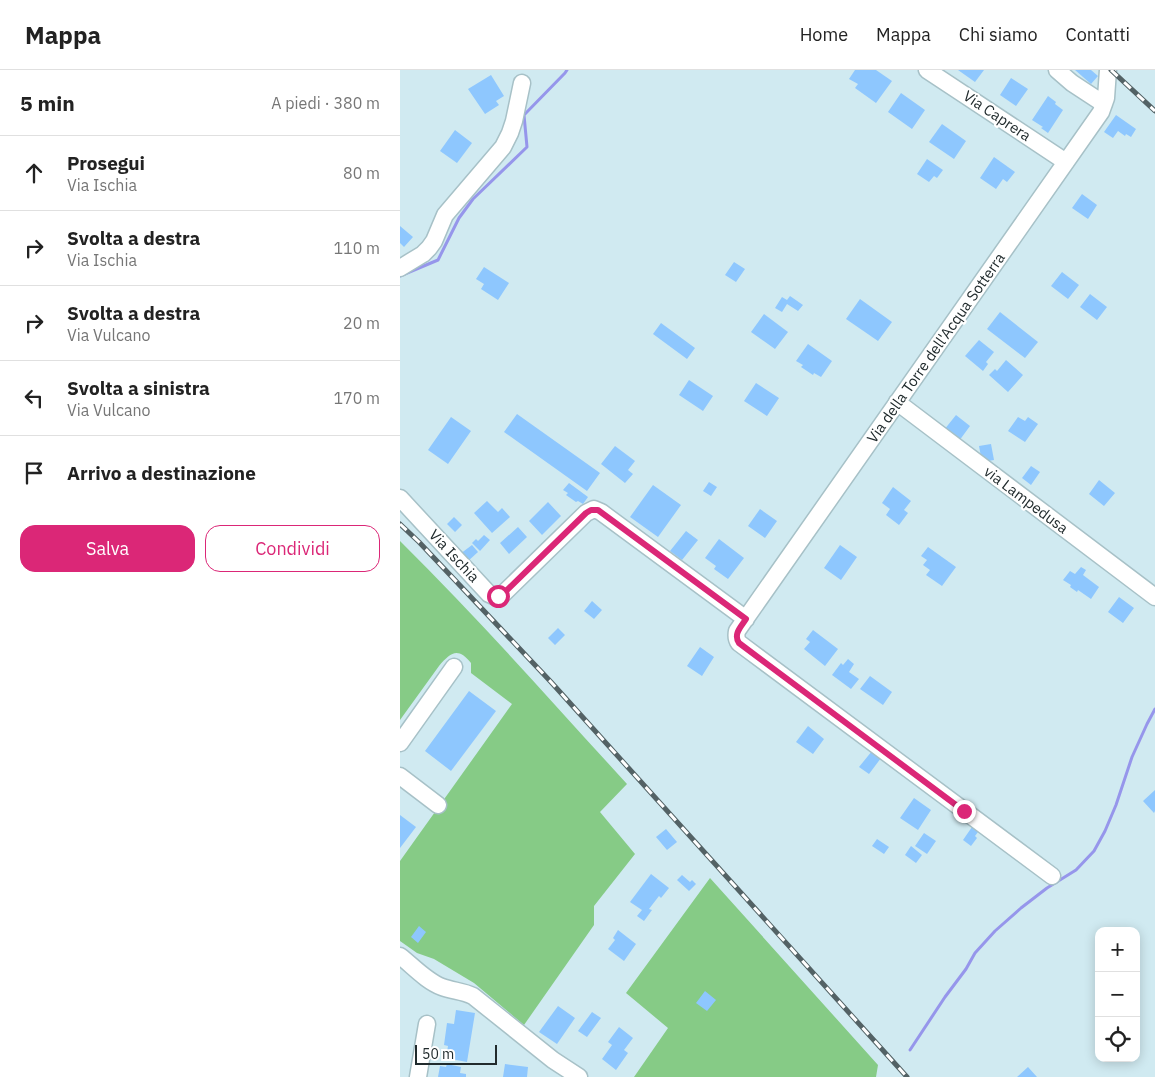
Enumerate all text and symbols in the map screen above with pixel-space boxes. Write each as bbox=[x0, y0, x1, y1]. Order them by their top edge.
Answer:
text: Mappa bbox=[25, 19, 101, 51]
text: Home bbox=[800, 23, 848, 46]
text: Mappa bbox=[876, 23, 931, 46]
text: Chi siamo bbox=[959, 23, 1038, 46]
text: Contatti bbox=[1066, 23, 1130, 46]
street label: Via Caprera bbox=[960, 86, 1035, 145]
text: 5 min bbox=[20, 89, 75, 117]
text: A piedi · 380 m bbox=[271, 93, 380, 113]
text: Prosegui bbox=[67, 151, 145, 175]
icon: ahead bbox=[20, 159, 48, 187]
text: 80 m bbox=[343, 163, 380, 183]
text: Via Ischia bbox=[67, 175, 137, 195]
text: Svolta a destra bbox=[67, 226, 200, 250]
icon: right bbox=[20, 234, 48, 262]
text: 110 m bbox=[333, 238, 380, 258]
street label: Via della Torre dell'Acqua Sotterra bbox=[862, 249, 1009, 447]
text: Via Ischia bbox=[67, 250, 137, 270]
text: Svolta a destra bbox=[67, 301, 200, 325]
icon: right bbox=[20, 309, 48, 337]
text: 20 m bbox=[343, 313, 380, 333]
text: Via Vulcano bbox=[67, 325, 151, 345]
text: Svolta a sinistra bbox=[67, 376, 210, 400]
icon: left bbox=[20, 384, 48, 412]
text: 170 m bbox=[333, 388, 380, 408]
text: Via Vulcano bbox=[67, 400, 151, 420]
icon: arrive bbox=[20, 459, 48, 487]
text: Arrivo a destinazione bbox=[67, 461, 256, 485]
street label: via Lampedusa bbox=[980, 462, 1072, 538]
button: Salva bbox=[20, 525, 195, 572]
button: Condividi bbox=[205, 525, 380, 572]
street label: Via Ischia bbox=[425, 525, 484, 586]
route start bbox=[487, 585, 510, 608]
route end bbox=[953, 800, 976, 823]
map controls bbox=[1095, 927, 1140, 1062]
button: + bbox=[1095, 927, 1140, 972]
button: − bbox=[1095, 972, 1140, 1017]
button: locate bbox=[1095, 1017, 1140, 1062]
scale bar bbox=[415, 1042, 498, 1065]
text: 50 m bbox=[422, 1045, 454, 1063]

